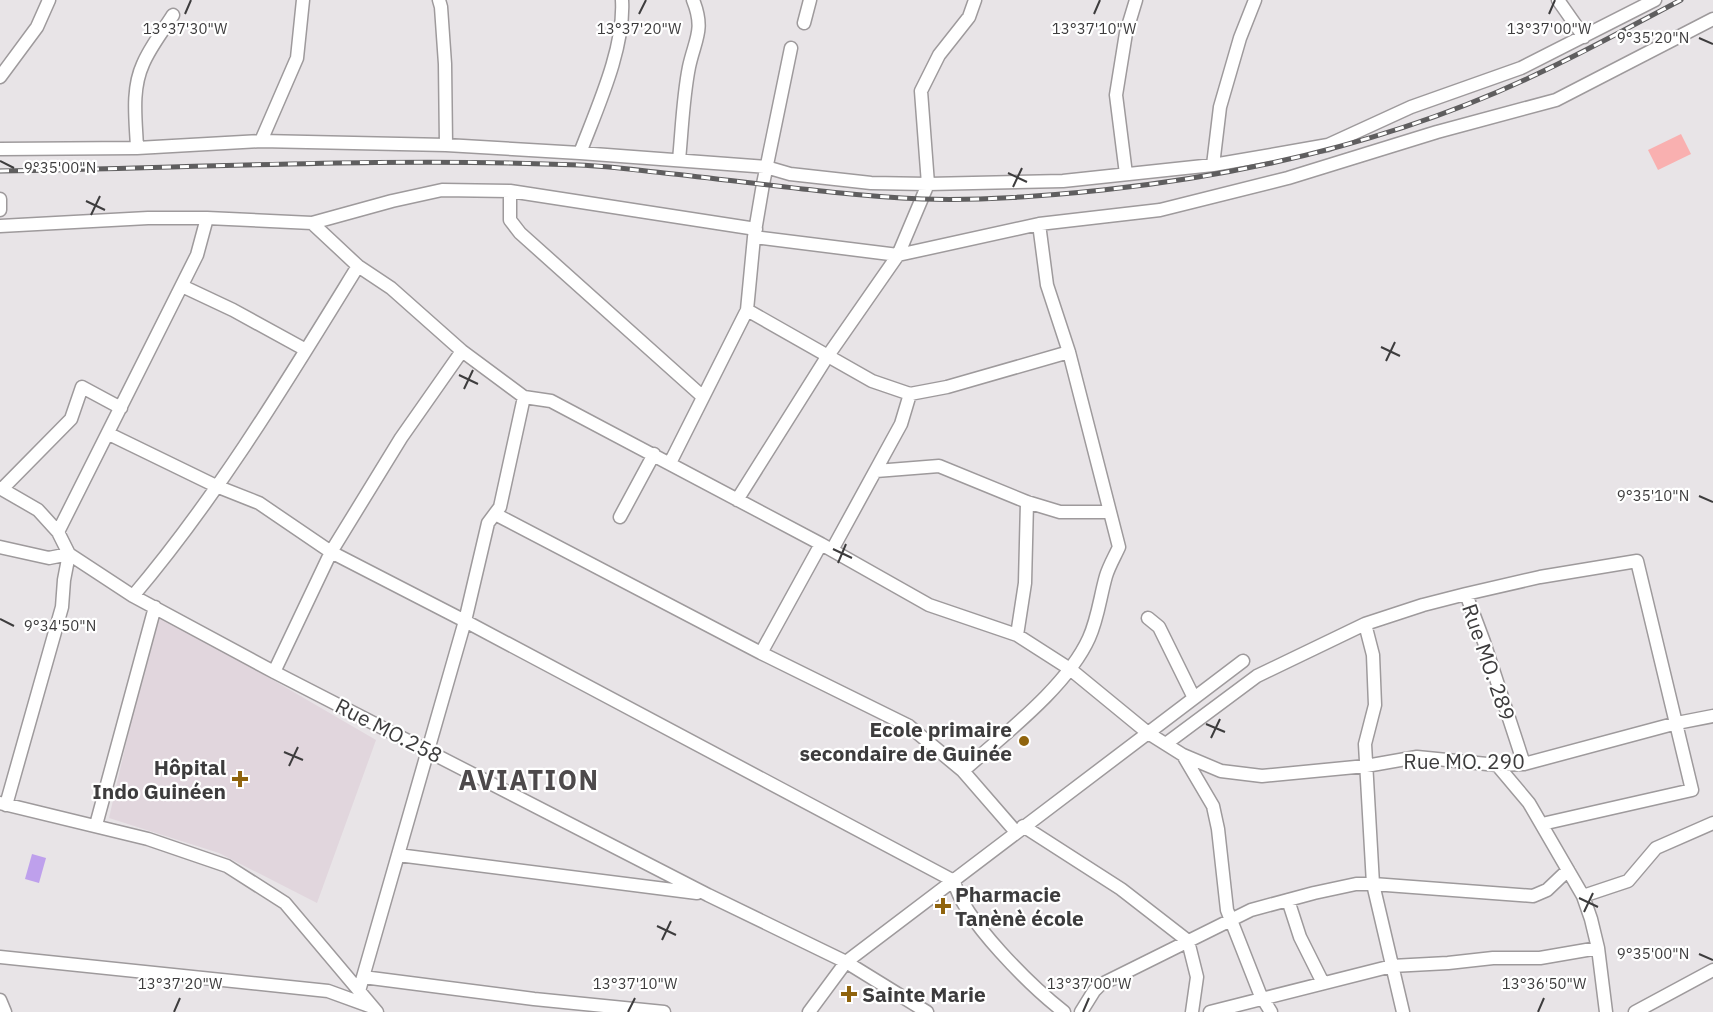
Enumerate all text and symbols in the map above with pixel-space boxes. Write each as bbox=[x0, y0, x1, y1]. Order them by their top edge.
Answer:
text: 13°37'30"W bbox=[143, 19, 228, 38]
text: 13°37'20"W bbox=[597, 19, 682, 38]
text: 13°37'10"W bbox=[1052, 19, 1137, 38]
text: 13°37'00"W bbox=[1507, 19, 1592, 38]
text: 9°35'20"N bbox=[1617, 28, 1689, 47]
text: 9°35'00"N bbox=[24, 158, 96, 177]
text: 9°35'10"N bbox=[1617, 486, 1689, 505]
street label: Rue MO. 289 bbox=[1456, 600, 1522, 724]
text: 9°34'50"N bbox=[24, 616, 96, 635]
street label: Rue MO.258 bbox=[331, 691, 447, 769]
place label: Ecole primaire secondaire de Guinée bbox=[799, 715, 1012, 767]
marker: Ecole primaire secondaire de Guinée bbox=[1017, 734, 1031, 748]
street label: Rue MO. 290 bbox=[1403, 747, 1525, 775]
place label: Hôpital Indo Guinéen bbox=[93, 753, 226, 805]
district label: AVIATION bbox=[458, 762, 600, 797]
marker: Hôpital Indo Guinéen bbox=[231, 770, 249, 788]
place label: Pharmacie Tanènè école bbox=[955, 880, 1084, 932]
marker: Pharmacie Tanènè école bbox=[936, 899, 950, 913]
text: 9°35'00"N bbox=[1617, 944, 1689, 963]
text: 13°37'20"W bbox=[138, 974, 223, 993]
text: 13°37'10"W bbox=[593, 974, 678, 993]
text: 13°37'00"W bbox=[1047, 974, 1132, 993]
text: 13°36'50"W bbox=[1502, 974, 1587, 993]
place label: Sainte Marie bbox=[862, 980, 986, 1008]
marker: Sainte Marie bbox=[840, 985, 858, 1003]

